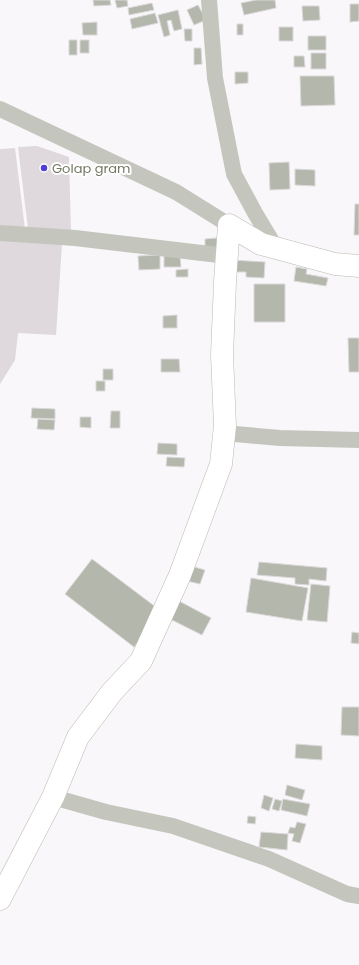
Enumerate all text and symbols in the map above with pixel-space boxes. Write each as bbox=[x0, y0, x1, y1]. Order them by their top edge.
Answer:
place label: Golap gram bbox=[52, 159, 131, 178]
marker: Golap gram bbox=[39, 163, 49, 173]

